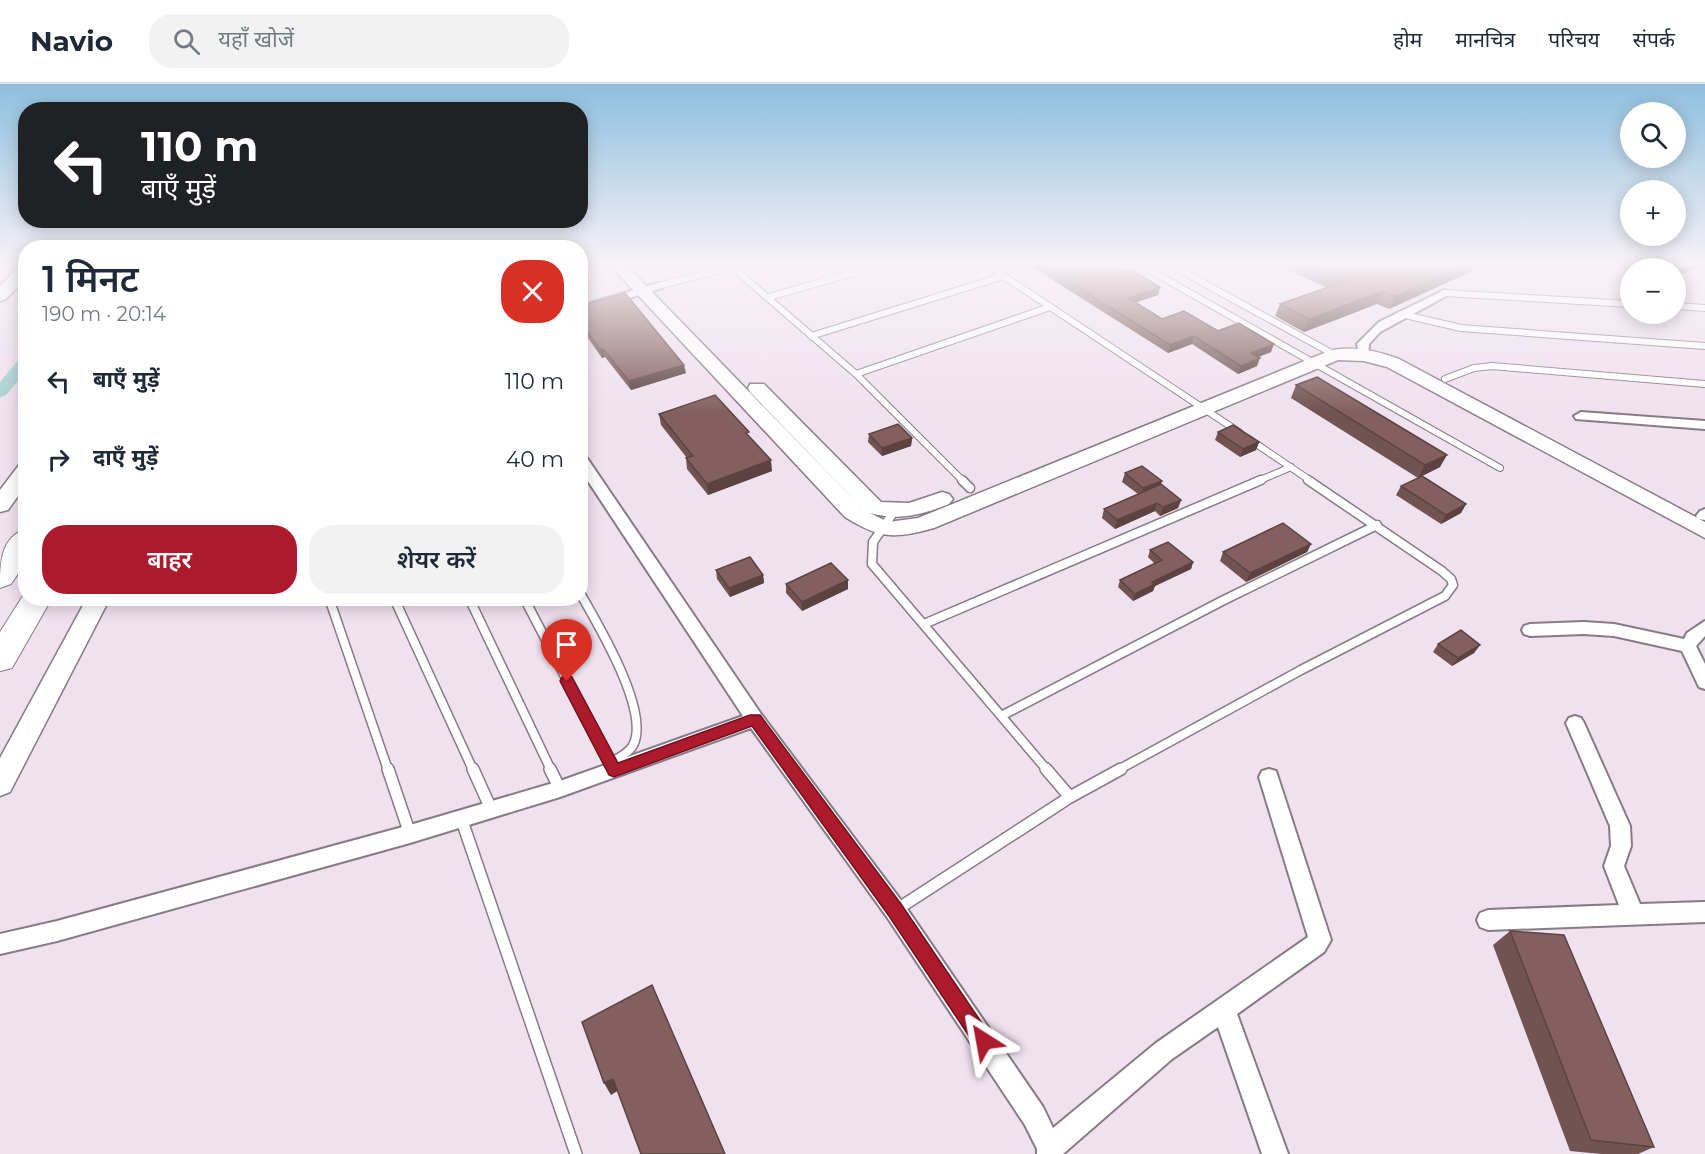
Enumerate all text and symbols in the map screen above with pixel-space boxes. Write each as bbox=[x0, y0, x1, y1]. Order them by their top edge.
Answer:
search box bbox=[149, 14, 569, 68]
text: Navio bbox=[30, 24, 113, 58]
icon: search bbox=[170, 25, 203, 58]
text: यहाँ खोजें bbox=[218, 26, 294, 53]
text: होम bbox=[1393, 27, 1422, 52]
text: मानचित्र bbox=[1455, 27, 1515, 52]
text: परिचय bbox=[1548, 27, 1600, 52]
text: संपर्क bbox=[1633, 27, 1675, 52]
map controls bbox=[1620, 102, 1686, 324]
button: search bbox=[1620, 102, 1686, 168]
text: 110 m bbox=[141, 120, 258, 172]
icon: left bbox=[42, 126, 120, 204]
text: बाएँ मुड़ें bbox=[141, 172, 216, 205]
button: + bbox=[1620, 180, 1686, 246]
text: 1 मिनट bbox=[42, 257, 139, 301]
button: − bbox=[1620, 258, 1686, 324]
button: close bbox=[501, 260, 564, 323]
text: 190 m · 20:14 bbox=[42, 302, 166, 326]
icon: left bbox=[42, 365, 75, 398]
text: बाएँ मुड़ें bbox=[93, 366, 160, 393]
text: 110 m bbox=[504, 368, 564, 395]
icon: right bbox=[42, 443, 75, 476]
text: दाएँ मुड़ें bbox=[93, 444, 158, 471]
text: 40 m bbox=[506, 446, 564, 473]
button: बाहर bbox=[42, 525, 297, 594]
button: शेयर करें bbox=[309, 525, 564, 594]
pin bbox=[541, 619, 592, 681]
icon: arrive bbox=[550, 628, 583, 661]
position arrow bbox=[952, 1009, 1016, 1073]

